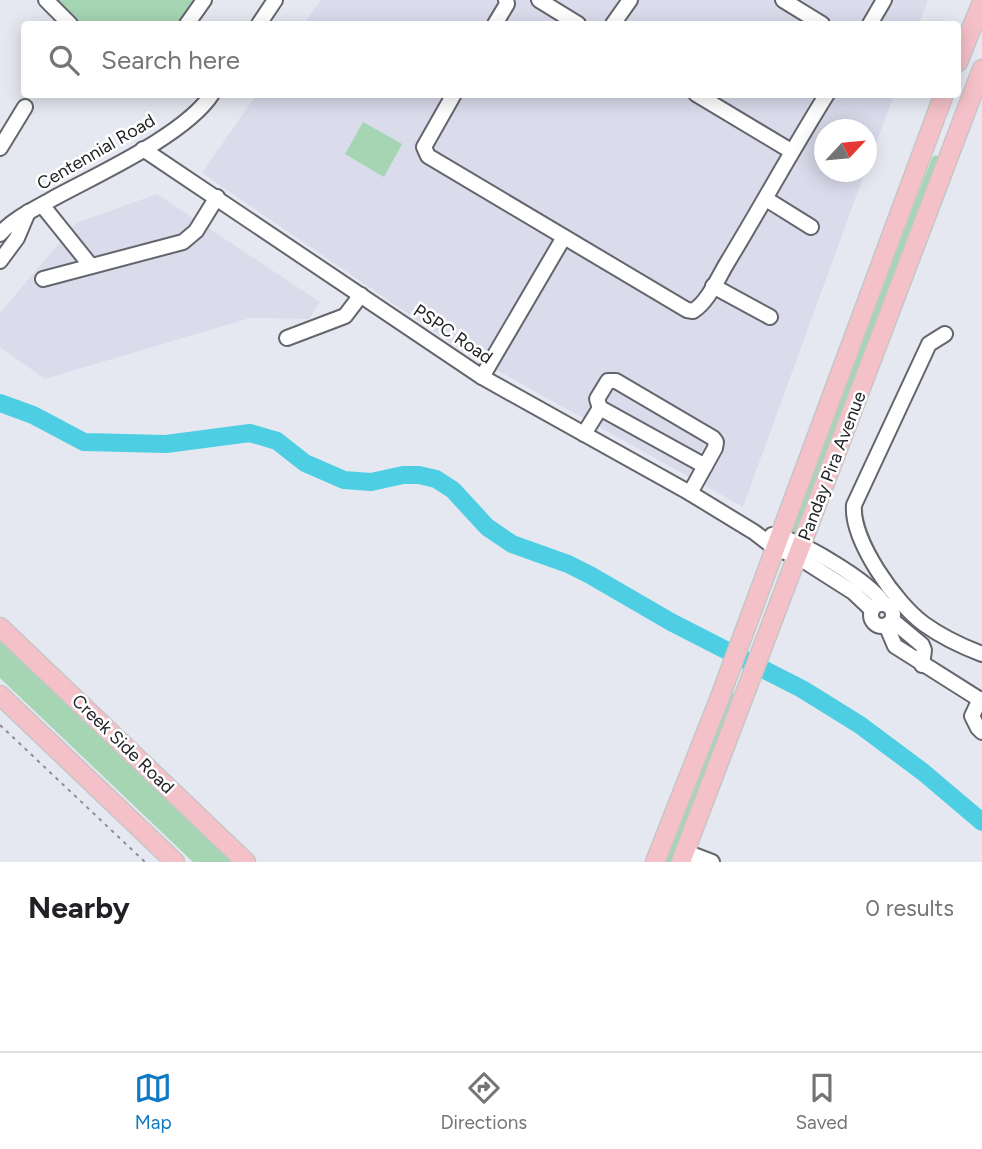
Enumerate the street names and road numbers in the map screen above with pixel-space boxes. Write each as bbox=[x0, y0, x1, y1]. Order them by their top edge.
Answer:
street label: Centennial Road bbox=[33, 109, 159, 195]
street label: PSPC Road bbox=[409, 300, 497, 368]
street label: Panday Pira Avenue bbox=[793, 388, 871, 544]
street label: Creek Side Road bbox=[67, 690, 179, 798]

